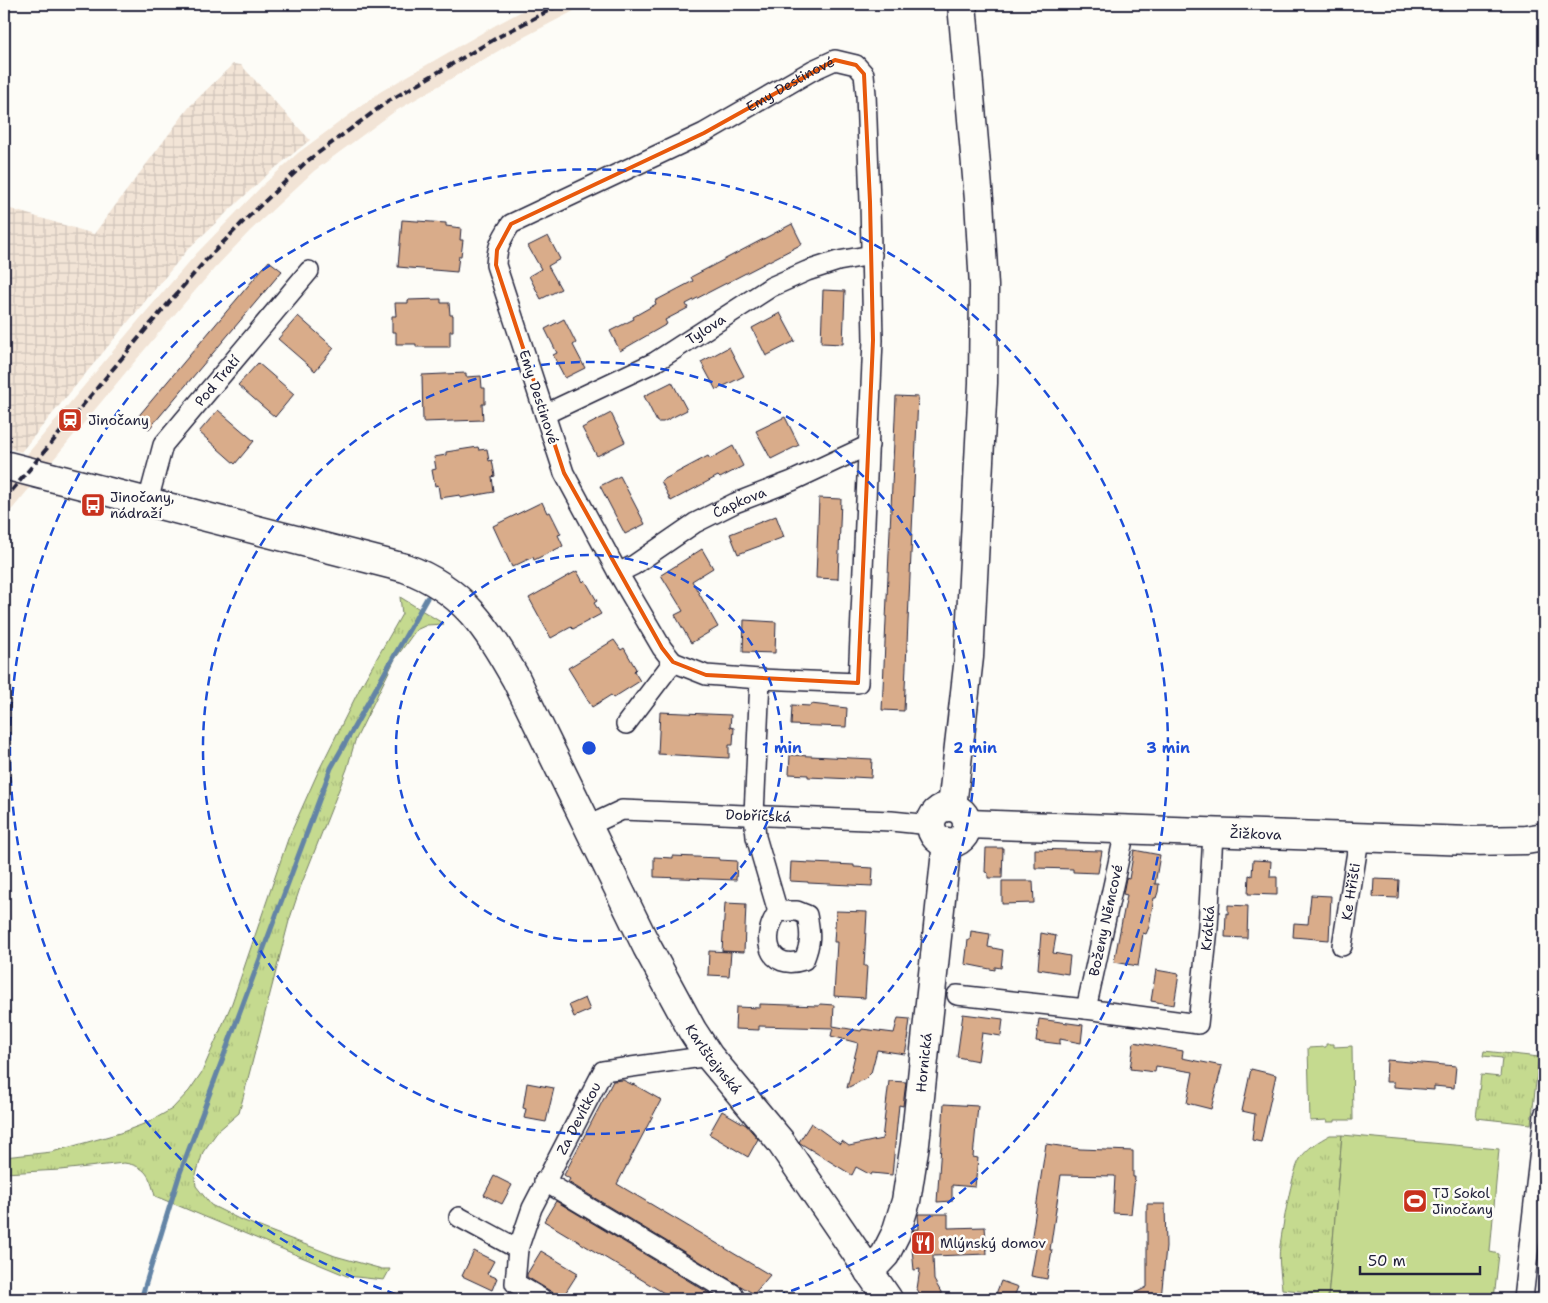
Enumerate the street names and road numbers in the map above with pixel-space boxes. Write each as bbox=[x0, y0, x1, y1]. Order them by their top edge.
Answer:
street label: Emy Destinové bbox=[743, 53, 837, 116]
street label: Tylova bbox=[682, 310, 729, 349]
street label: Emy Destinové bbox=[515, 347, 563, 447]
street label: Pod Tratí bbox=[190, 351, 244, 410]
street label: Čapkova bbox=[710, 483, 769, 522]
street label: Dobříčská bbox=[725, 805, 792, 826]
street label: Žižkova bbox=[1230, 824, 1282, 844]
street label: Boženy Němcové bbox=[1084, 862, 1127, 978]
street label: Ke Hřišti bbox=[1337, 862, 1364, 922]
street label: Krátká bbox=[1197, 905, 1218, 952]
street label: Karlštejnská bbox=[682, 1021, 746, 1098]
street label: Hornická bbox=[912, 1032, 936, 1093]
street label: Za Devítkou bbox=[552, 1079, 605, 1158]

